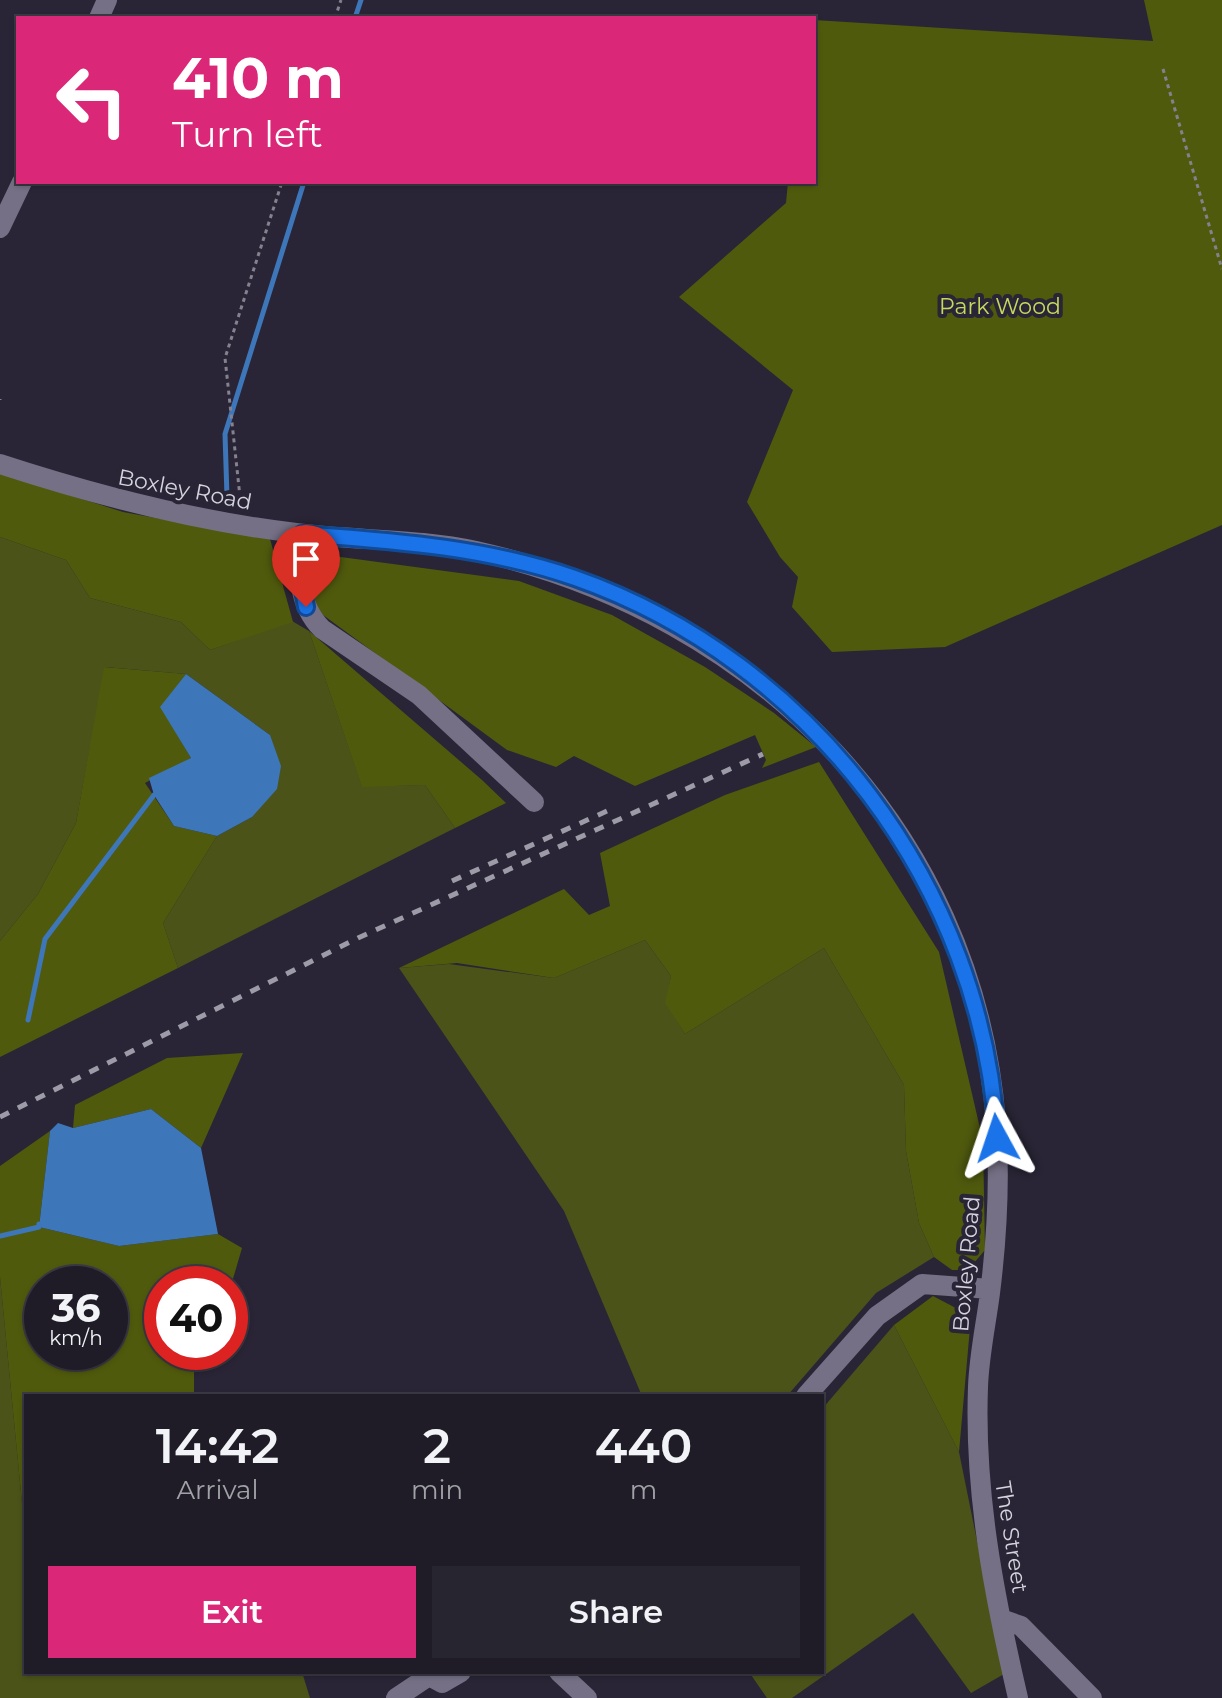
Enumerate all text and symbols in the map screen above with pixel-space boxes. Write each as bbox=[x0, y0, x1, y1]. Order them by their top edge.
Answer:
text: 410 m bbox=[172, 44, 344, 112]
icon: left bbox=[40, 48, 144, 152]
text: Turn left bbox=[172, 112, 323, 156]
park label: Park Wood bbox=[939, 293, 1061, 320]
street label: Boxley Road bbox=[116, 463, 254, 516]
pin bbox=[272, 525, 340, 607]
icon: arrive bbox=[284, 537, 328, 581]
position arrow bbox=[955, 1096, 1039, 1180]
street label: Boxley Road bbox=[947, 1195, 986, 1333]
speed limit sign: 40 bbox=[144, 1266, 248, 1370]
text: 36 bbox=[51, 1283, 101, 1332]
text: km/h bbox=[49, 1326, 103, 1350]
text: 14:42 bbox=[156, 1417, 279, 1475]
text: 2 bbox=[423, 1417, 451, 1475]
text: 440 bbox=[595, 1417, 692, 1475]
text: Arrival bbox=[176, 1474, 258, 1506]
text: min bbox=[411, 1474, 463, 1506]
text: m bbox=[630, 1474, 657, 1506]
street label: The Street bbox=[989, 1479, 1034, 1595]
button: Exit bbox=[48, 1566, 416, 1658]
button: Share bbox=[432, 1566, 800, 1658]

